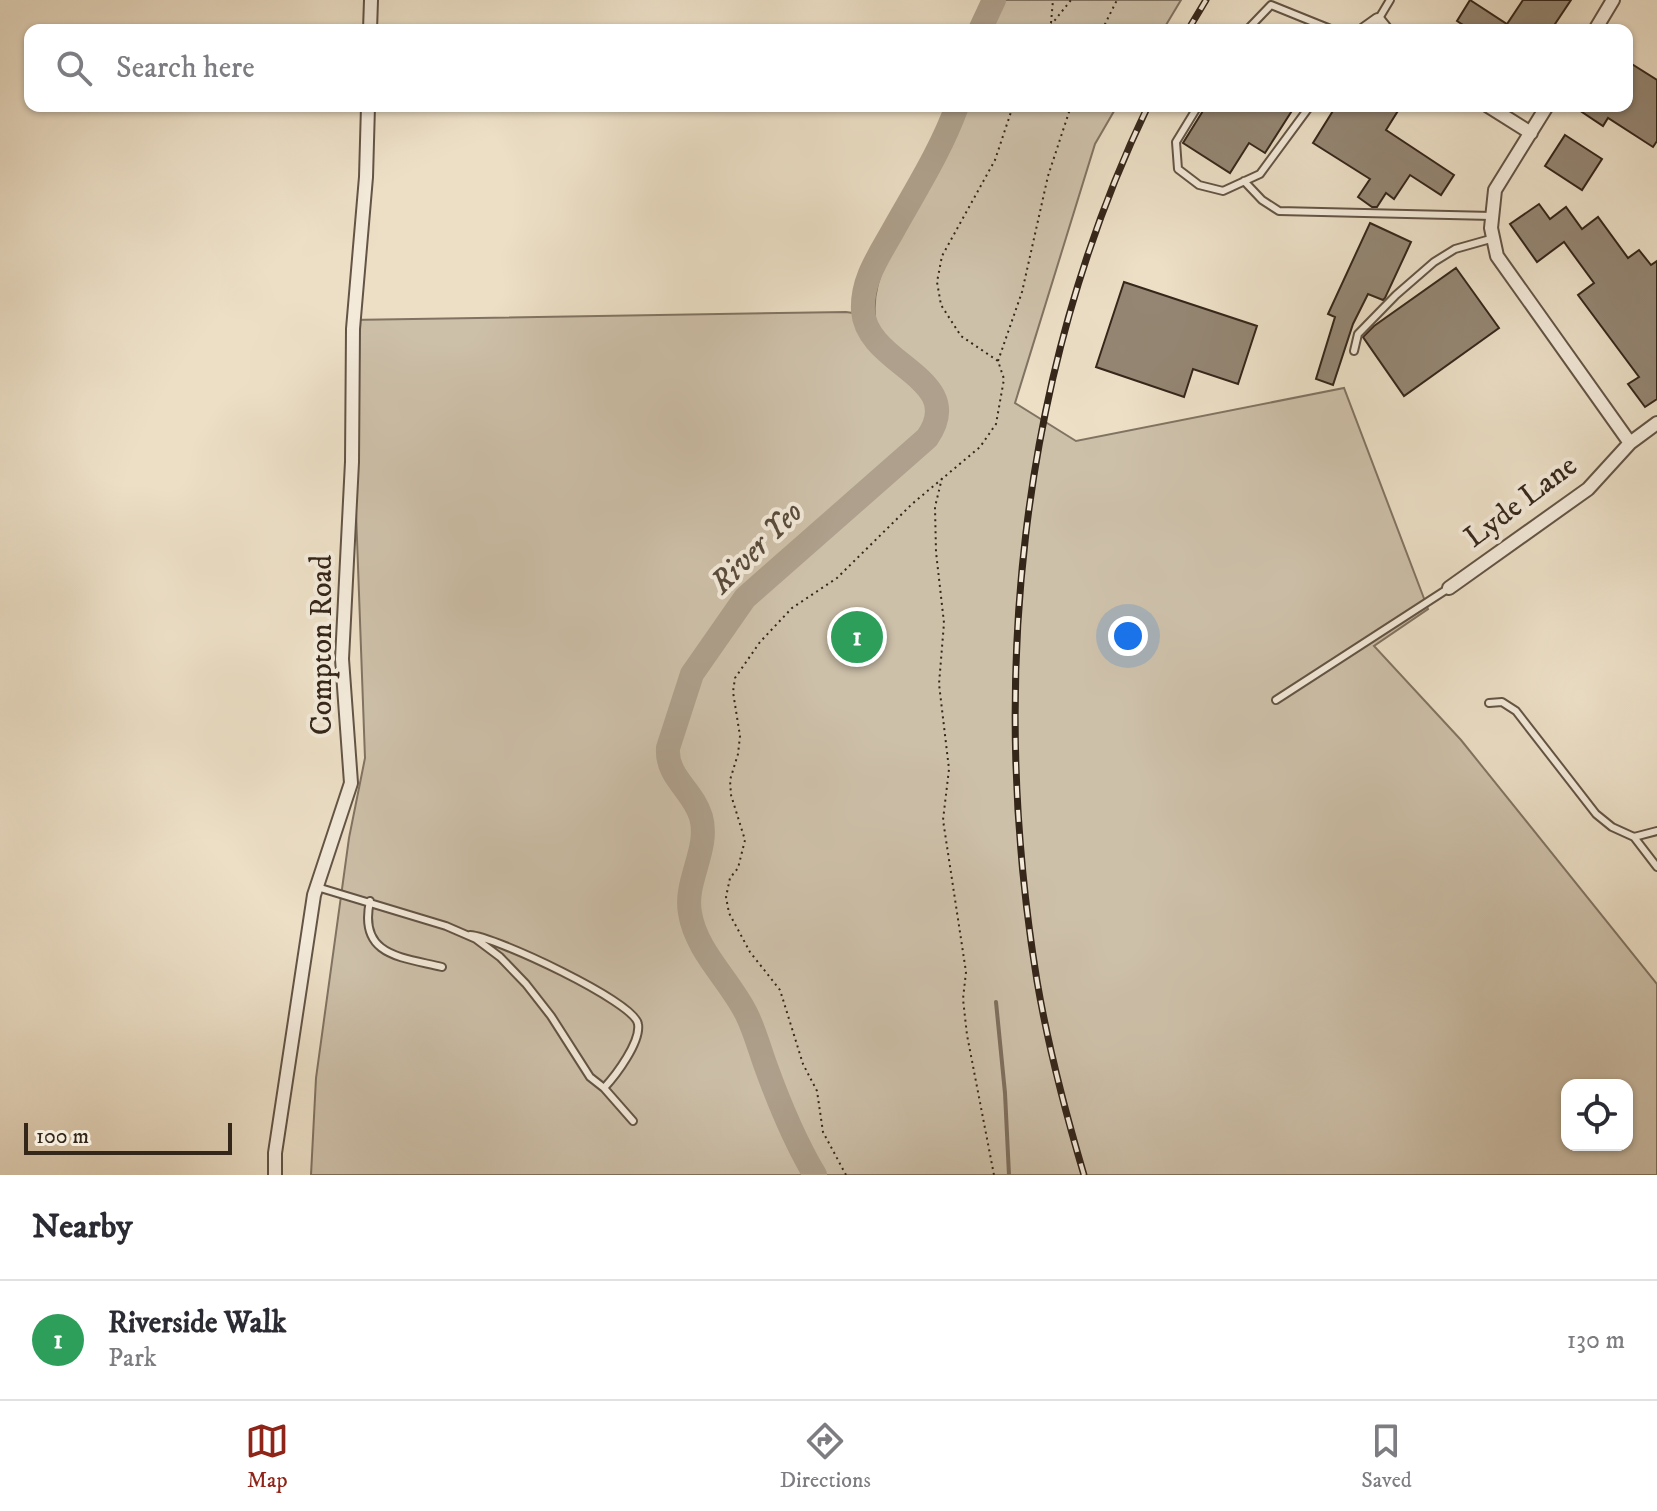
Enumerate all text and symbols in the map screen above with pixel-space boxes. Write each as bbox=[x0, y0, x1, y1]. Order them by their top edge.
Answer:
search box bbox=[24, 24, 1633, 112]
icon: search bbox=[52, 46, 96, 90]
text: Search here bbox=[116, 50, 255, 87]
street label: Lyde Lane bbox=[1457, 448, 1585, 556]
water label: River Yeo bbox=[701, 493, 812, 604]
street label: Compton Road bbox=[304, 555, 341, 735]
pin: 1 bbox=[831, 607, 883, 667]
your location bbox=[1108, 616, 1148, 656]
map controls bbox=[1561, 1079, 1633, 1151]
button: locate bbox=[1561, 1079, 1633, 1151]
scale bar bbox=[24, 1119, 232, 1155]
text: 100 m bbox=[36, 1123, 89, 1150]
text: Nearby bbox=[32, 1206, 133, 1248]
text: Riverside Walk bbox=[108, 1305, 286, 1342]
text: 1 bbox=[53, 1324, 63, 1357]
text: 130 m bbox=[1567, 1324, 1625, 1357]
text: Park bbox=[108, 1342, 157, 1375]
tab: Map bbox=[245, 1419, 289, 1494]
tab: Directions bbox=[780, 1419, 871, 1494]
tab: Saved bbox=[1361, 1419, 1412, 1494]

